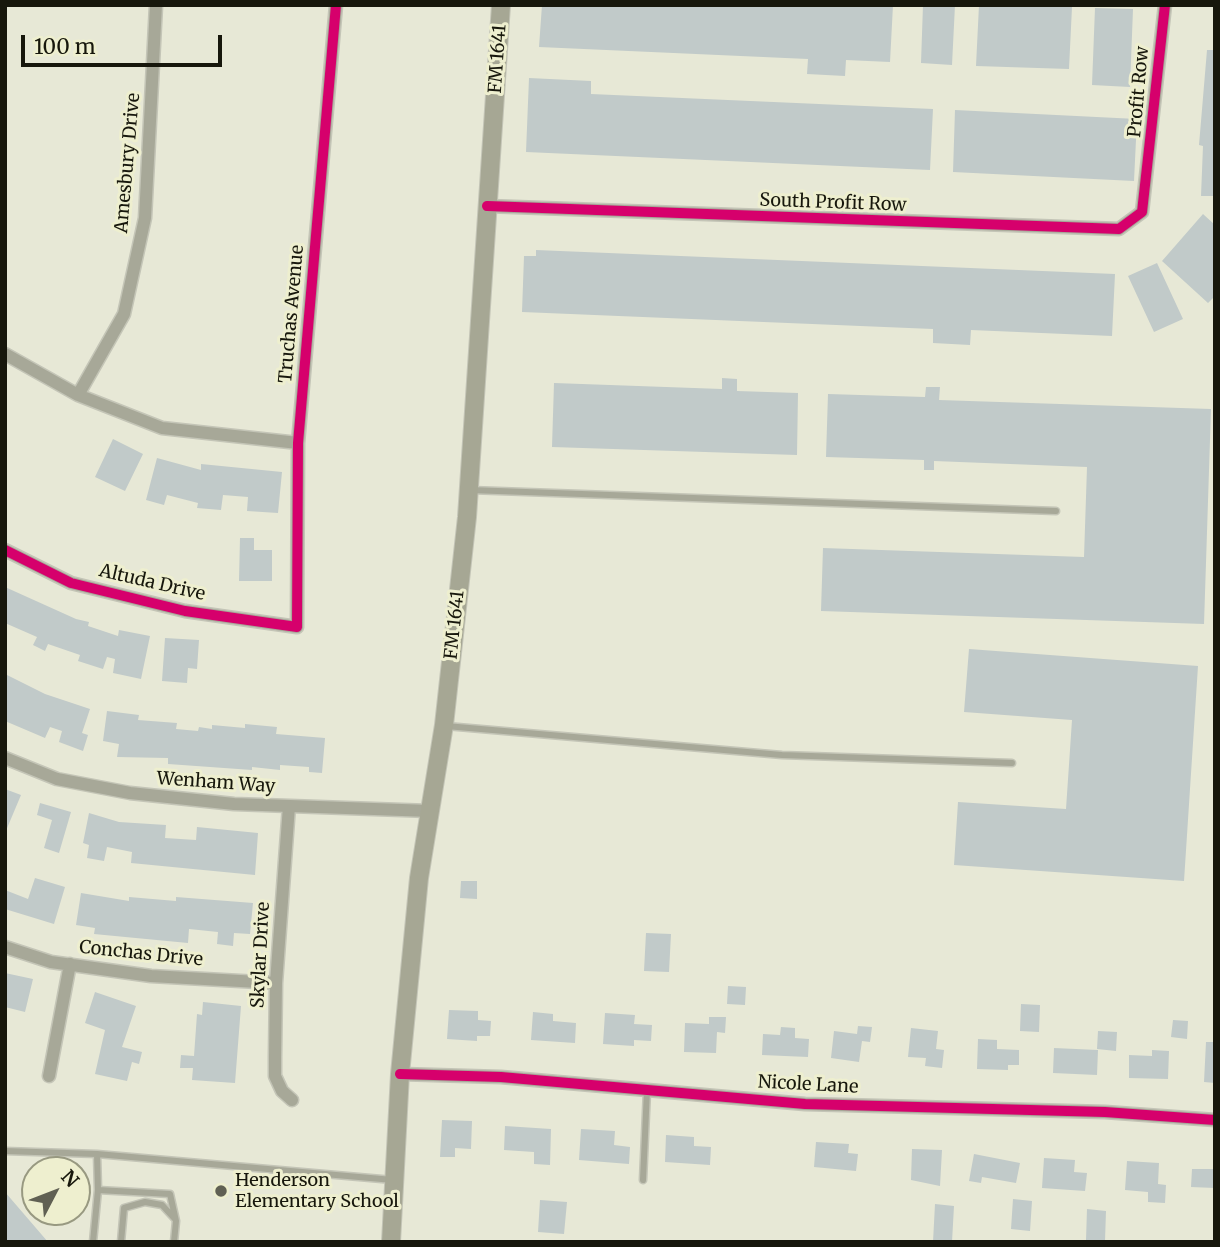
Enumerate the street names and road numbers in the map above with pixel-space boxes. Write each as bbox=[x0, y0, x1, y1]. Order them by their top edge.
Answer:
street label: FM 1641 bbox=[485, 24, 511, 94]
street label: Profit Row bbox=[1124, 45, 1154, 139]
street label: Amesbury Drive bbox=[111, 92, 145, 234]
street label: South Profit Row bbox=[759, 190, 907, 216]
street label: Truchas Avenue bbox=[275, 244, 309, 384]
street label: Altuda Drive bbox=[97, 560, 207, 606]
street label: FM 1641 bbox=[441, 590, 469, 660]
street label: Wenham Way bbox=[156, 768, 276, 798]
street label: Skylar Drive bbox=[247, 901, 275, 1009]
street label: Conchas Drive bbox=[78, 937, 204, 971]
street label: Nicole Lane bbox=[757, 1072, 859, 1098]

